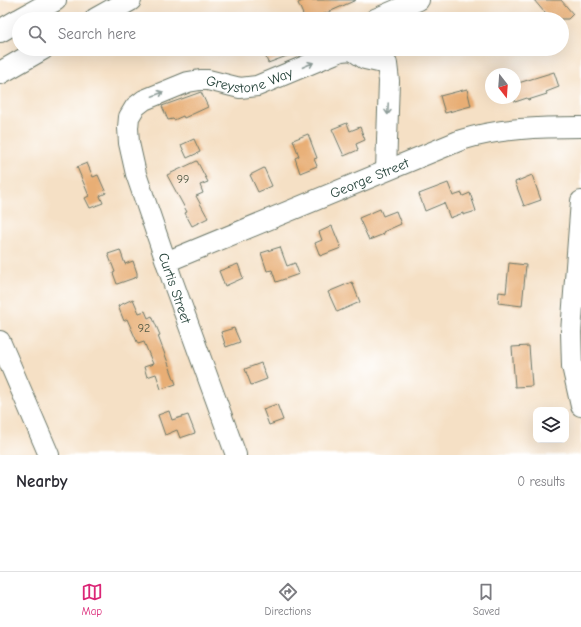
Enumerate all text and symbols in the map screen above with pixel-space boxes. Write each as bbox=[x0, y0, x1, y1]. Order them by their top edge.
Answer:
search box bbox=[12, 12, 569, 56]
icon: search bbox=[26, 23, 48, 45]
text: Search here bbox=[58, 25, 136, 43]
one-way arrow bbox=[302, 61, 314, 68]
street label: Greystone Way bbox=[204, 64, 296, 97]
north arrow bbox=[485, 68, 521, 104]
one-way arrow bbox=[152, 89, 164, 97]
one-way arrow bbox=[384, 102, 392, 115]
street label: George Street bbox=[328, 154, 412, 202]
house number: 99 bbox=[177, 172, 189, 186]
street label: Curtis Street bbox=[154, 250, 195, 327]
house number: 92 bbox=[138, 321, 150, 335]
map controls bbox=[533, 407, 569, 443]
button: layers bbox=[533, 407, 569, 443]
text: Nearby bbox=[16, 472, 67, 491]
text: 0 results bbox=[517, 474, 565, 489]
tab: Map bbox=[81, 581, 103, 618]
tab: Directions bbox=[265, 581, 311, 618]
tab: Saved bbox=[473, 581, 500, 618]

